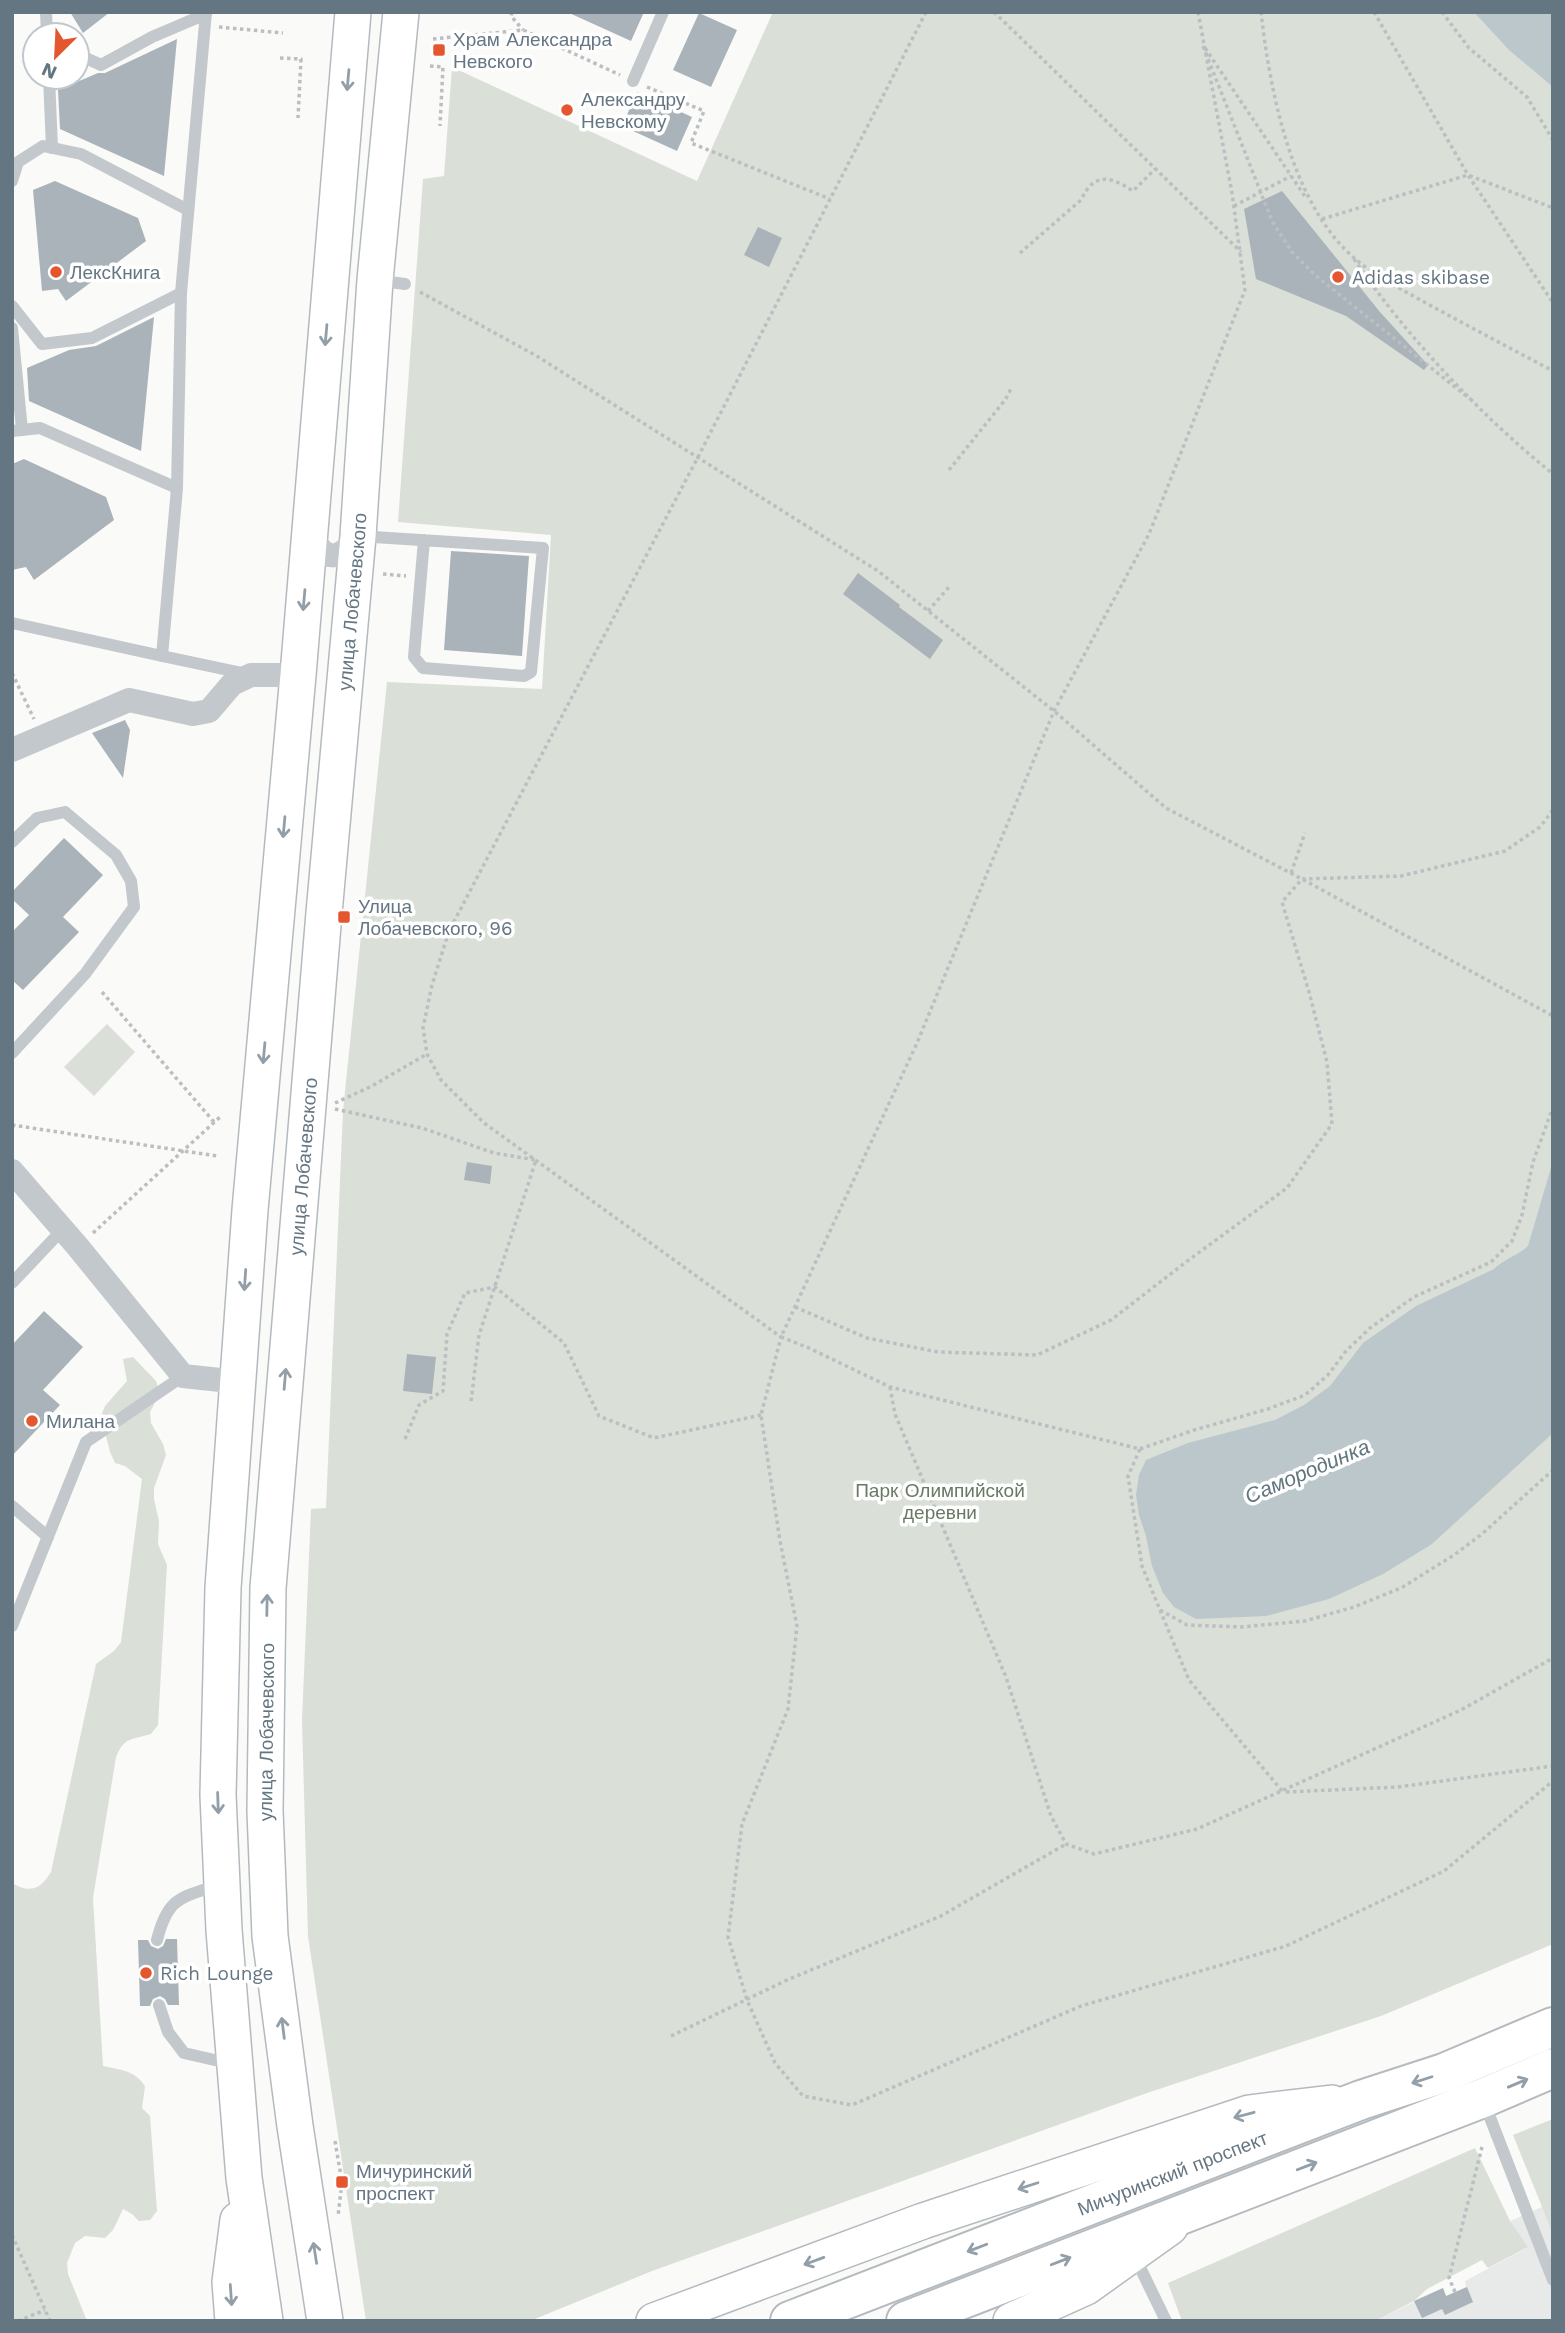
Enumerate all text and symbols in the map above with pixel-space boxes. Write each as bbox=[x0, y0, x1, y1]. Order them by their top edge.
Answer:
north arrow bbox=[21, 21, 91, 91]
place label: Храм Александра Невского bbox=[453, 28, 612, 73]
marker: Храм Александра Невского bbox=[431, 42, 447, 58]
text: N bbox=[38, 58, 60, 84]
one-way arrow bbox=[341, 68, 354, 91]
place label: Александру Невскому bbox=[581, 88, 686, 133]
marker: Александру Невскому bbox=[559, 102, 575, 118]
place label: ЛексКнига bbox=[70, 261, 161, 284]
marker: ЛексКнига bbox=[48, 264, 64, 280]
place label: Adidas skibase bbox=[1352, 266, 1490, 289]
marker: Adidas skibase bbox=[1330, 269, 1346, 285]
one-way arrow bbox=[319, 323, 332, 346]
street label: улица Лобачевского bbox=[333, 512, 371, 692]
one-way arrow bbox=[297, 588, 310, 611]
one-way arrow bbox=[277, 815, 290, 838]
place label: Улица Лобачевского, 96 bbox=[358, 895, 512, 940]
marker: Улица Лобачевского, 96 bbox=[336, 909, 352, 925]
one-way arrow bbox=[257, 1042, 270, 1064]
street label: улица Лобачевского bbox=[284, 1077, 322, 1256]
one-way arrow bbox=[238, 1268, 251, 1291]
one-way arrow bbox=[279, 1368, 292, 1390]
place label: Милана bbox=[46, 1410, 116, 1433]
marker: Милана bbox=[24, 1413, 40, 1429]
water label: Самородинка bbox=[1241, 1434, 1373, 1508]
park label: Парк Олимпийской деревни bbox=[855, 1479, 1025, 1524]
one-way arrow bbox=[261, 1594, 274, 1617]
street label: улица Лобачевского bbox=[253, 1643, 279, 1822]
one-way arrow bbox=[212, 1791, 225, 1814]
place label: Rich Lounge bbox=[160, 1962, 274, 1985]
marker: Rich Lounge bbox=[138, 1965, 154, 1981]
one-way arrow bbox=[276, 2017, 289, 2040]
one-way arrow bbox=[1411, 2075, 1433, 2087]
one-way arrow bbox=[1507, 2076, 1529, 2089]
one-way arrow bbox=[1234, 2109, 1256, 2122]
street label: Мичуринский проспект bbox=[1074, 2126, 1271, 2220]
one-way arrow bbox=[1295, 2159, 1317, 2171]
place label: Мичуринский проспект bbox=[356, 2160, 472, 2205]
marker: Мичуринский проспект bbox=[334, 2174, 350, 2190]
one-way arrow bbox=[1018, 2181, 1040, 2193]
one-way arrow bbox=[308, 2242, 321, 2265]
one-way arrow bbox=[967, 2243, 989, 2256]
one-way arrow bbox=[1050, 2253, 1072, 2266]
one-way arrow bbox=[803, 2256, 825, 2269]
one-way arrow bbox=[225, 2283, 238, 2305]

